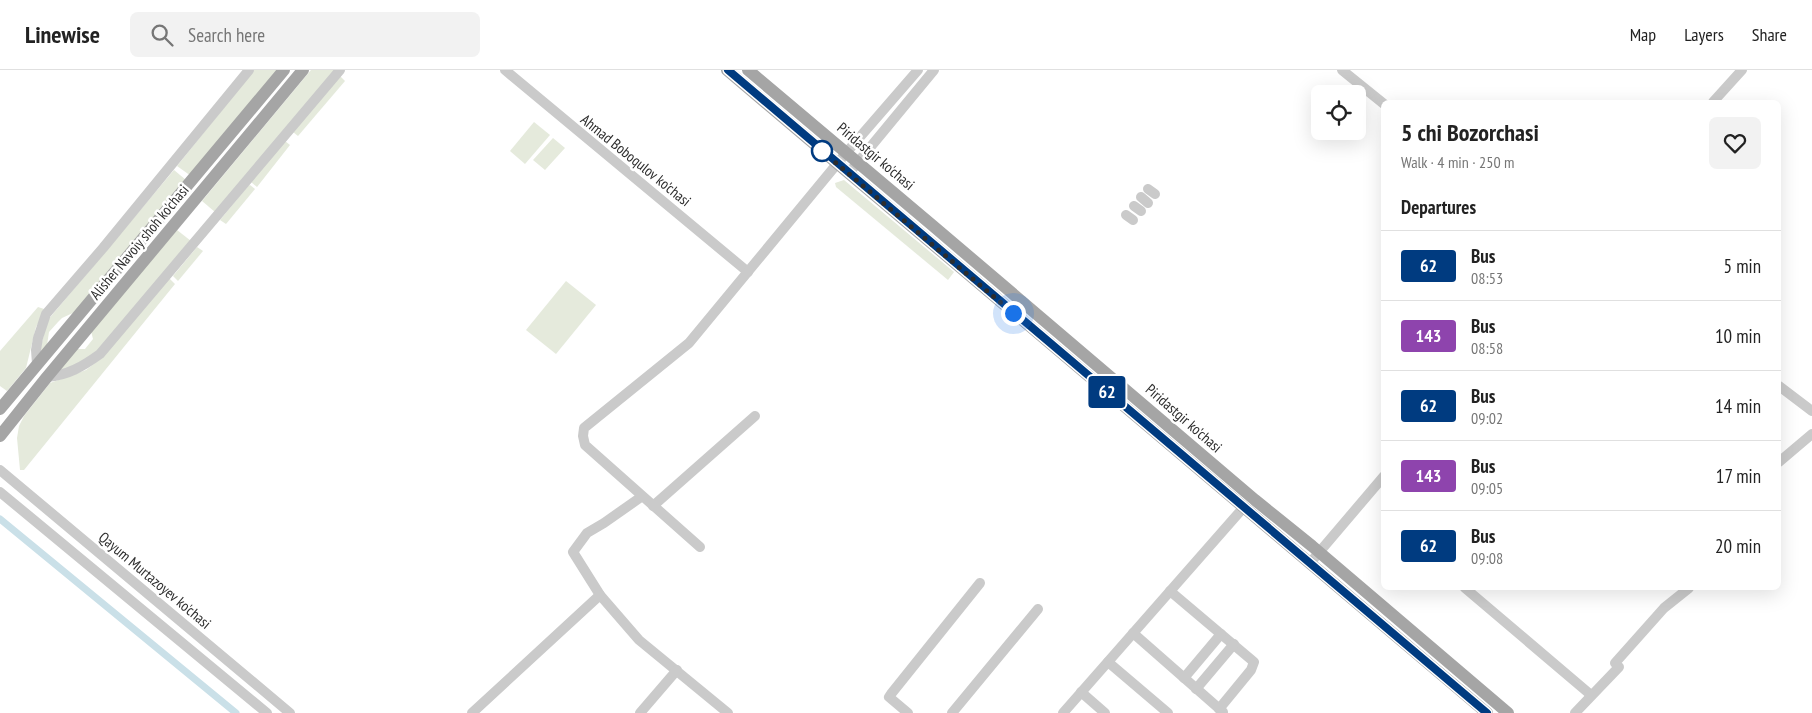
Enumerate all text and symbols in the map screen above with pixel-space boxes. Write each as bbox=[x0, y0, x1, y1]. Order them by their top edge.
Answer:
search box bbox=[130, 12, 480, 57]
text: Linewise bbox=[25, 19, 100, 50]
icon: search bbox=[148, 21, 176, 49]
text: Search here bbox=[188, 23, 265, 47]
text: Map bbox=[1630, 23, 1656, 46]
text: Layers bbox=[1684, 23, 1724, 46]
text: Share bbox=[1752, 23, 1787, 46]
map controls bbox=[1311, 85, 1366, 140]
button: locate bbox=[1311, 85, 1366, 140]
street label: Ahmad Boboqulov ko'chasi bbox=[577, 110, 695, 210]
text: 5 chi Bozorchasi bbox=[1401, 117, 1539, 148]
button: heart bbox=[1709, 117, 1761, 169]
street label: Piridastgir ko'chasi bbox=[833, 118, 919, 194]
unlabelled marker bbox=[811, 140, 833, 162]
text: Walk · 4 min · 250 m bbox=[1401, 152, 1514, 172]
street label: Alisher Navoiy shoh ko'chasi bbox=[85, 181, 193, 303]
text: Departures bbox=[1401, 195, 1476, 219]
text: Bus bbox=[1471, 244, 1495, 268]
text: 62 bbox=[1420, 254, 1437, 277]
text: 5 min bbox=[1724, 254, 1761, 278]
text: 08:53 bbox=[1471, 268, 1503, 288]
your location bbox=[1001, 301, 1026, 326]
text: Bus bbox=[1471, 314, 1495, 338]
text: 143 bbox=[1416, 324, 1441, 347]
text: 10 min bbox=[1715, 324, 1761, 348]
text: 08:58 bbox=[1471, 338, 1503, 358]
line badge: 62 bbox=[1084, 376, 1130, 408]
text: 62 bbox=[1098, 380, 1116, 403]
street label: Piridastgir ko'chasi bbox=[1142, 380, 1226, 456]
text: Bus bbox=[1471, 384, 1495, 408]
text: 62 bbox=[1420, 394, 1437, 417]
text: 14 min bbox=[1715, 394, 1761, 418]
text: 09:02 bbox=[1471, 408, 1503, 428]
text: Bus bbox=[1471, 454, 1495, 478]
text: 143 bbox=[1416, 464, 1441, 487]
text: 17 min bbox=[1716, 464, 1761, 488]
text: 09:05 bbox=[1471, 478, 1503, 498]
text: Bus bbox=[1471, 524, 1495, 548]
street label: Qayum Murtazoyev ko'chasi bbox=[95, 527, 215, 633]
text: 62 bbox=[1420, 534, 1437, 557]
text: 20 min bbox=[1715, 534, 1761, 558]
text: 09:08 bbox=[1471, 548, 1503, 568]

